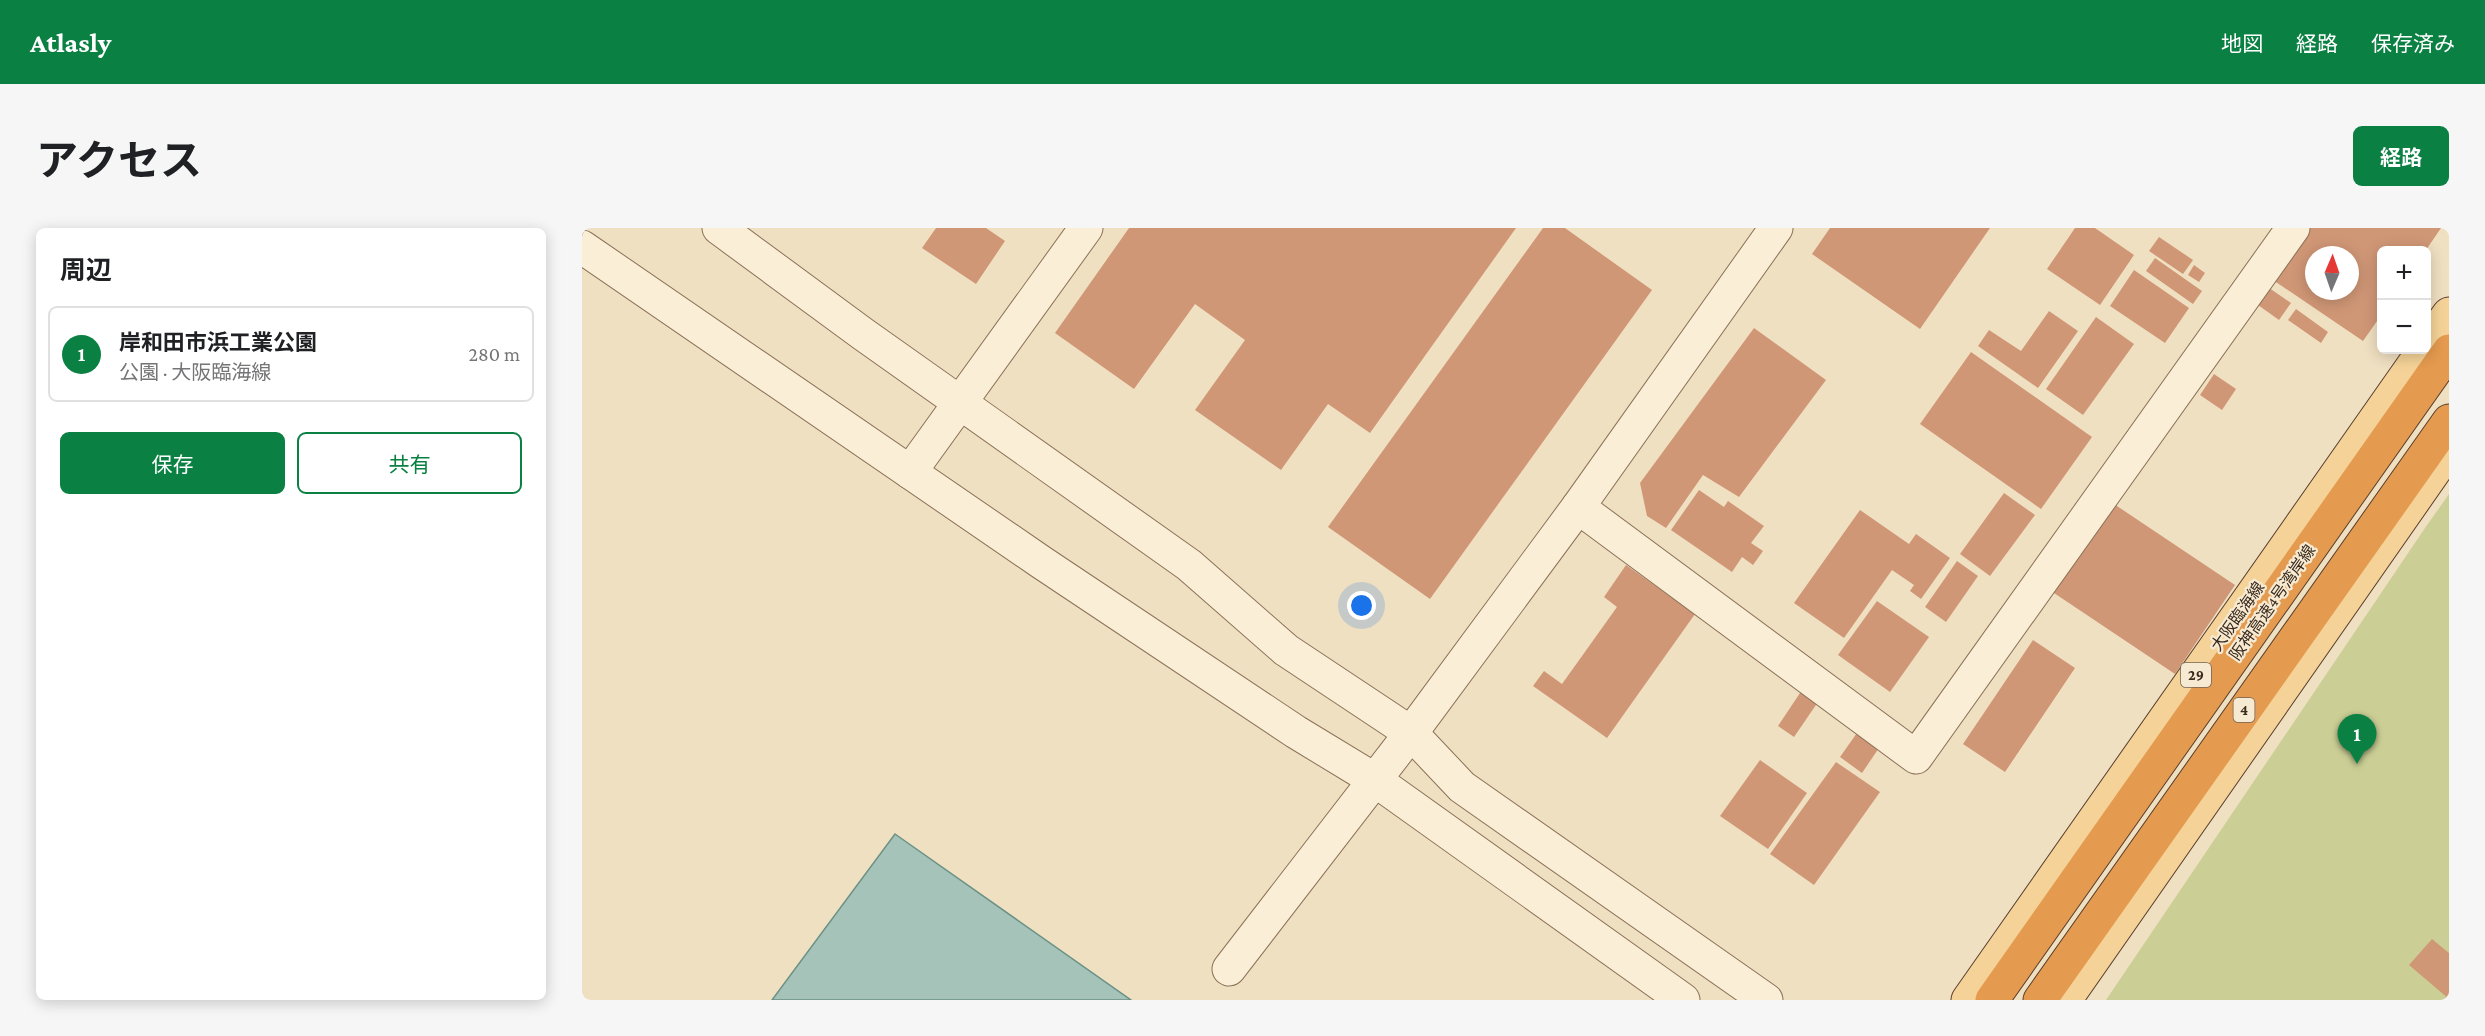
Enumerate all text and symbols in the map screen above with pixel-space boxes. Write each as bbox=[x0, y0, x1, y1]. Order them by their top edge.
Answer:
text: Atlasly bbox=[30, 27, 111, 58]
text: 地図 bbox=[2221, 32, 2263, 56]
text: 経路 bbox=[2296, 32, 2338, 56]
text: 保存済み bbox=[2371, 32, 2455, 56]
button: 経路 bbox=[2353, 126, 2449, 186]
text: アクセス bbox=[36, 137, 202, 184]
north arrow bbox=[2305, 246, 2359, 300]
map controls bbox=[2377, 246, 2431, 354]
button: + bbox=[2377, 246, 2431, 300]
text: 周辺 bbox=[60, 256, 112, 285]
button: − bbox=[2377, 300, 2431, 354]
text: 岸和田市浜工業公園 bbox=[119, 330, 317, 355]
text: 1 bbox=[78, 343, 85, 365]
text: 280 m bbox=[469, 343, 520, 365]
text: 公園 · 大阪臨海線 bbox=[119, 361, 271, 383]
button: 保存 bbox=[60, 432, 285, 494]
button: 共有 bbox=[297, 432, 522, 494]
street label: 阪神高速4号湾岸線 bbox=[2226, 542, 2318, 663]
street label: 大阪臨海線 bbox=[2207, 579, 2267, 654]
your location bbox=[1347, 591, 1376, 620]
road number: 29 bbox=[2181, 663, 2211, 687]
road number: 4 bbox=[2234, 698, 2254, 722]
pin: 1 bbox=[2338, 714, 2376, 764]

